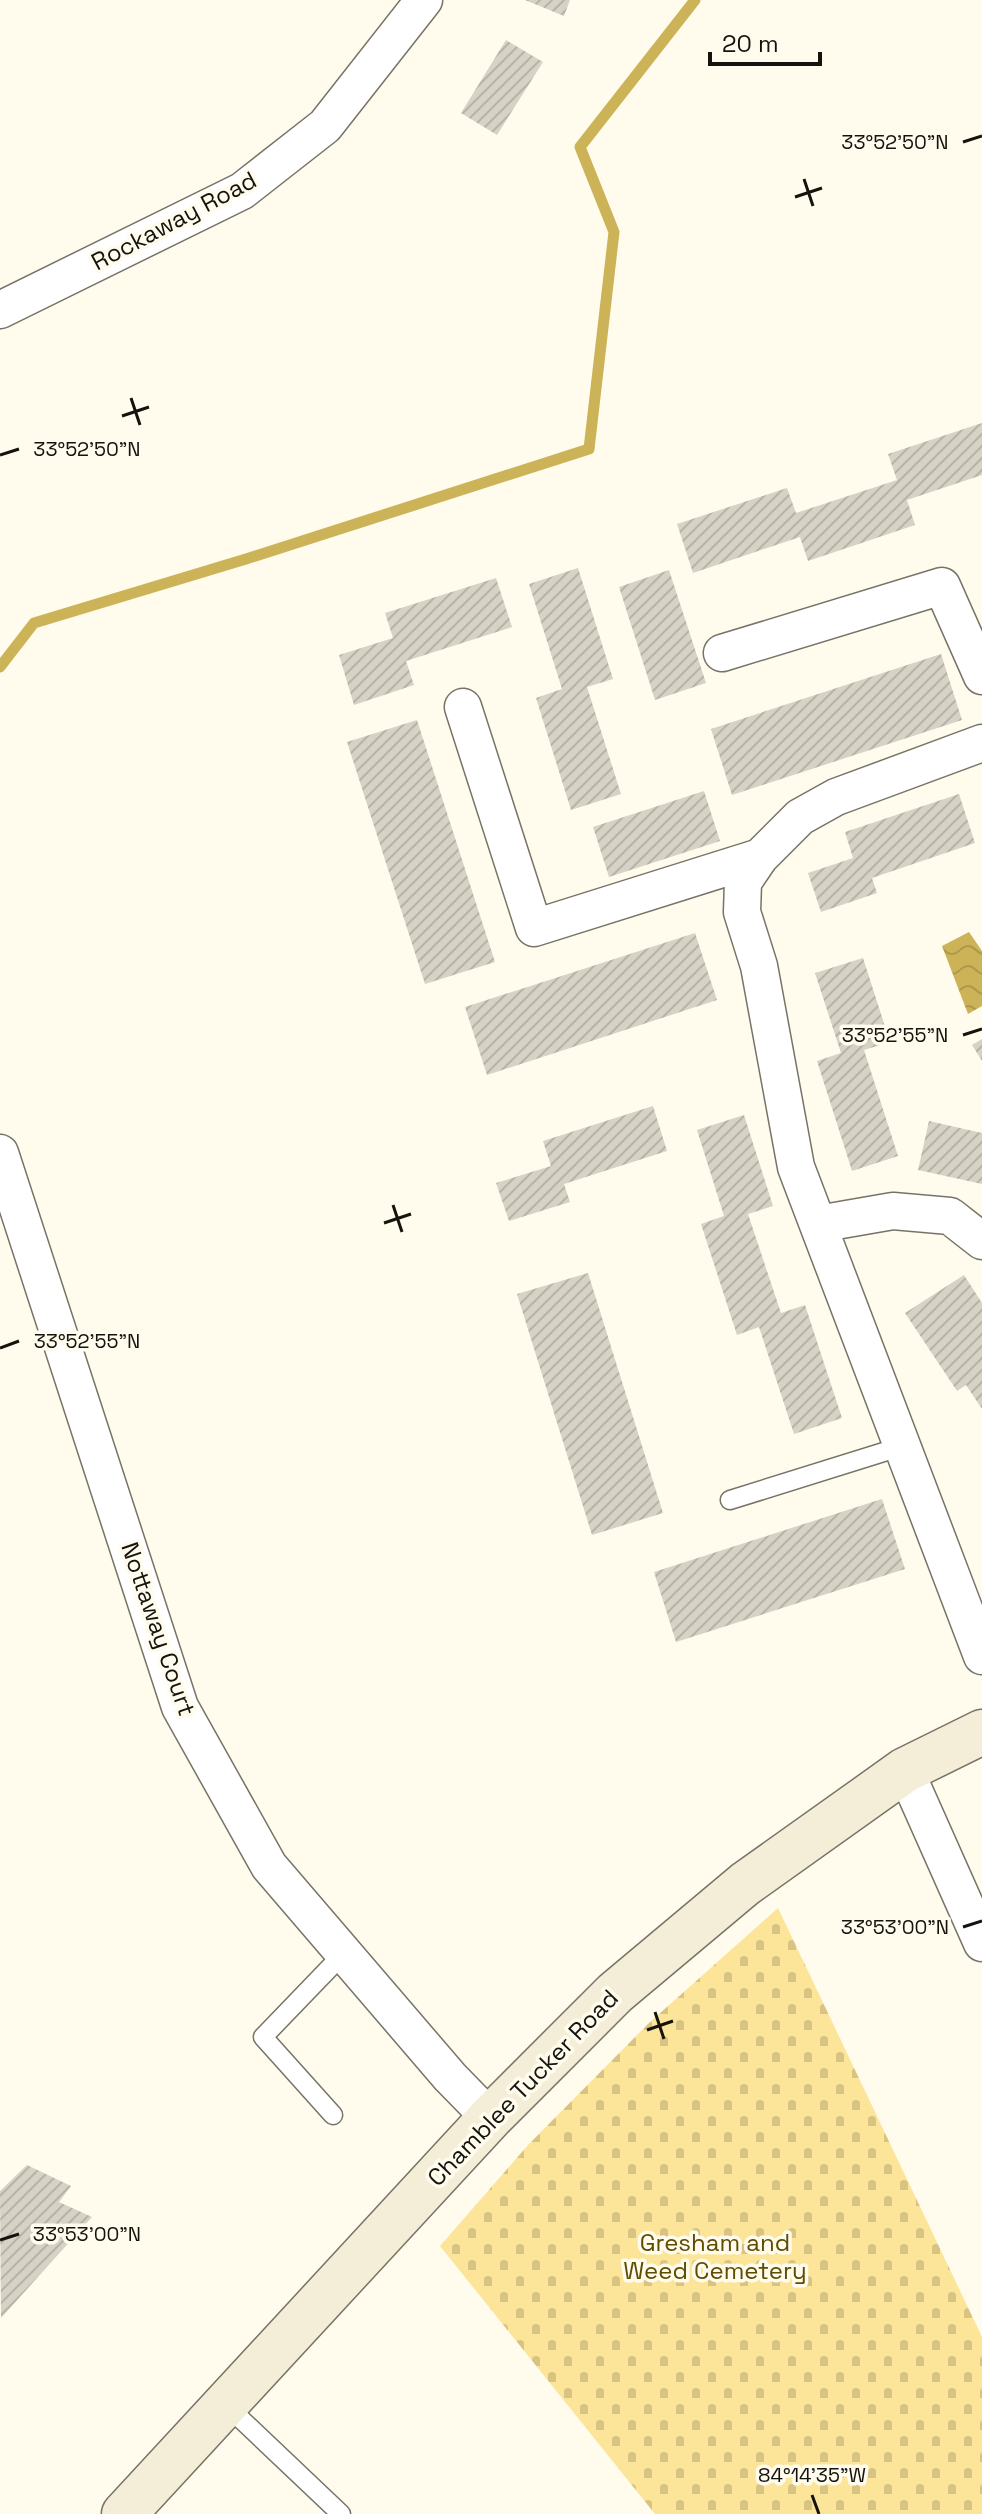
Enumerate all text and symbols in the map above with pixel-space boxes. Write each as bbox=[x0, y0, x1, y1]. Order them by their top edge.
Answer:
scale bar bbox=[710, 16, 820, 66]
text: 20 m bbox=[722, 28, 779, 59]
text: 33°52'50"N bbox=[841, 129, 949, 155]
street label: Rockaway Road bbox=[86, 164, 262, 277]
text: 33°52'50"N bbox=[33, 436, 141, 462]
text: 33°52'55"N bbox=[842, 1022, 948, 1048]
text: 33°52'55"N bbox=[34, 1328, 140, 1354]
street label: Nottaway Court bbox=[114, 1538, 203, 1720]
text: 33°53'00"N bbox=[841, 1914, 949, 1940]
street label: Chamblee Tucker Road bbox=[421, 1983, 625, 2193]
text: 33°53'00"N bbox=[33, 2221, 141, 2247]
park label: Gresham and Weed Cemetery bbox=[623, 2227, 807, 2286]
text: 84°14'35"W bbox=[758, 2462, 866, 2488]

